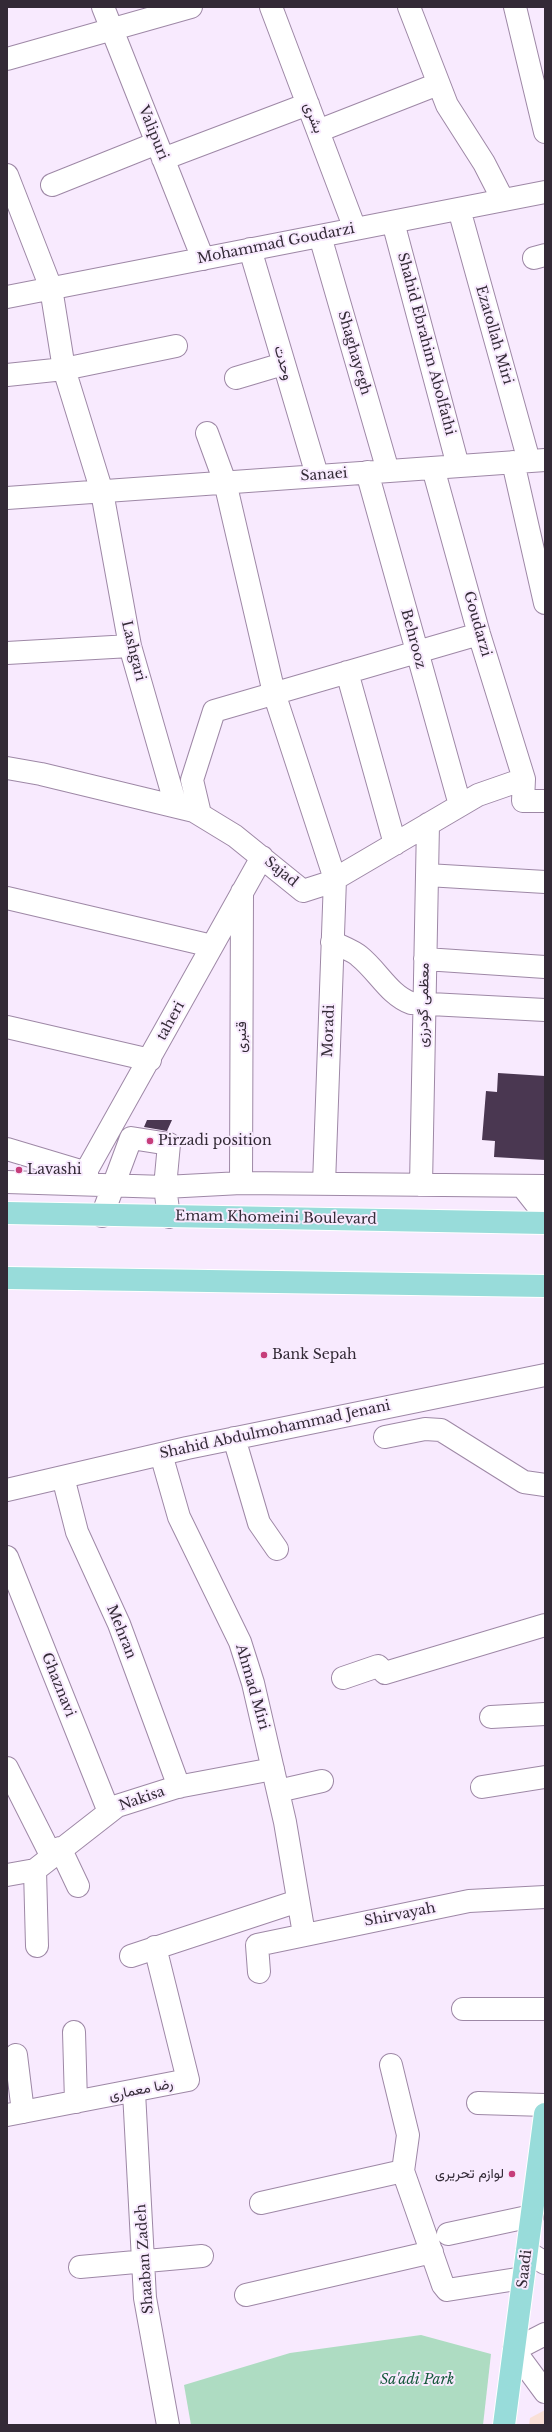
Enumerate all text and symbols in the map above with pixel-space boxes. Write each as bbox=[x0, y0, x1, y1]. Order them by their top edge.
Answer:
street label: بشری bbox=[300, 100, 326, 136]
street label: Valipuri bbox=[135, 103, 171, 163]
street label: Mohammad Goudarzi bbox=[196, 221, 356, 267]
street label: Shahid Ebrahim Abolfathi bbox=[394, 251, 458, 437]
street label: Ezatollah Miri bbox=[472, 284, 516, 386]
street label: Shaghayegh bbox=[334, 309, 374, 397]
street label: وحدت bbox=[270, 344, 296, 382]
street label: Sanaei bbox=[300, 465, 348, 485]
street label: Goudarzi bbox=[460, 589, 494, 659]
street label: Behrooz bbox=[397, 607, 429, 671]
street label: Lashgari bbox=[117, 619, 149, 683]
street label: Sajad bbox=[261, 853, 301, 891]
street label: معظمی گودرزی bbox=[415, 963, 433, 1047]
street label: taheri bbox=[153, 998, 189, 1044]
street label: Moradi bbox=[320, 1004, 338, 1058]
street label: قنبری bbox=[233, 1021, 251, 1053]
place label: Pirzadi position bbox=[158, 1133, 272, 1149]
marker: Pirzadi position bbox=[145, 1136, 155, 1146]
place label: Lavashi bbox=[27, 1162, 82, 1178]
marker: Lavashi bbox=[14, 1165, 24, 1175]
street label: Emam Khomeini Boulevard bbox=[175, 1208, 377, 1228]
place label: Bank Sepah bbox=[272, 1347, 357, 1363]
marker: Bank Sepah bbox=[259, 1350, 269, 1360]
street label: Shahid Abdulmohammad Jenani bbox=[158, 1397, 392, 1463]
street label: Mehran bbox=[103, 1603, 139, 1661]
street label: Ahmad Miri bbox=[232, 1642, 272, 1732]
street label: Ghaznavi bbox=[38, 1650, 78, 1720]
street label: Nakisa bbox=[117, 1783, 167, 1815]
street label: Shirvayah bbox=[363, 1900, 437, 1930]
street label: رضا معماری bbox=[108, 2076, 174, 2104]
place label: لوازم تحریری bbox=[435, 2166, 504, 2182]
marker: لوازم تحریری bbox=[507, 2169, 517, 2179]
street label: Shaaban Zadeh bbox=[133, 2203, 157, 2315]
street label: Saadi bbox=[514, 2249, 536, 2289]
park label: Sa'adi Park bbox=[380, 2372, 454, 2388]

